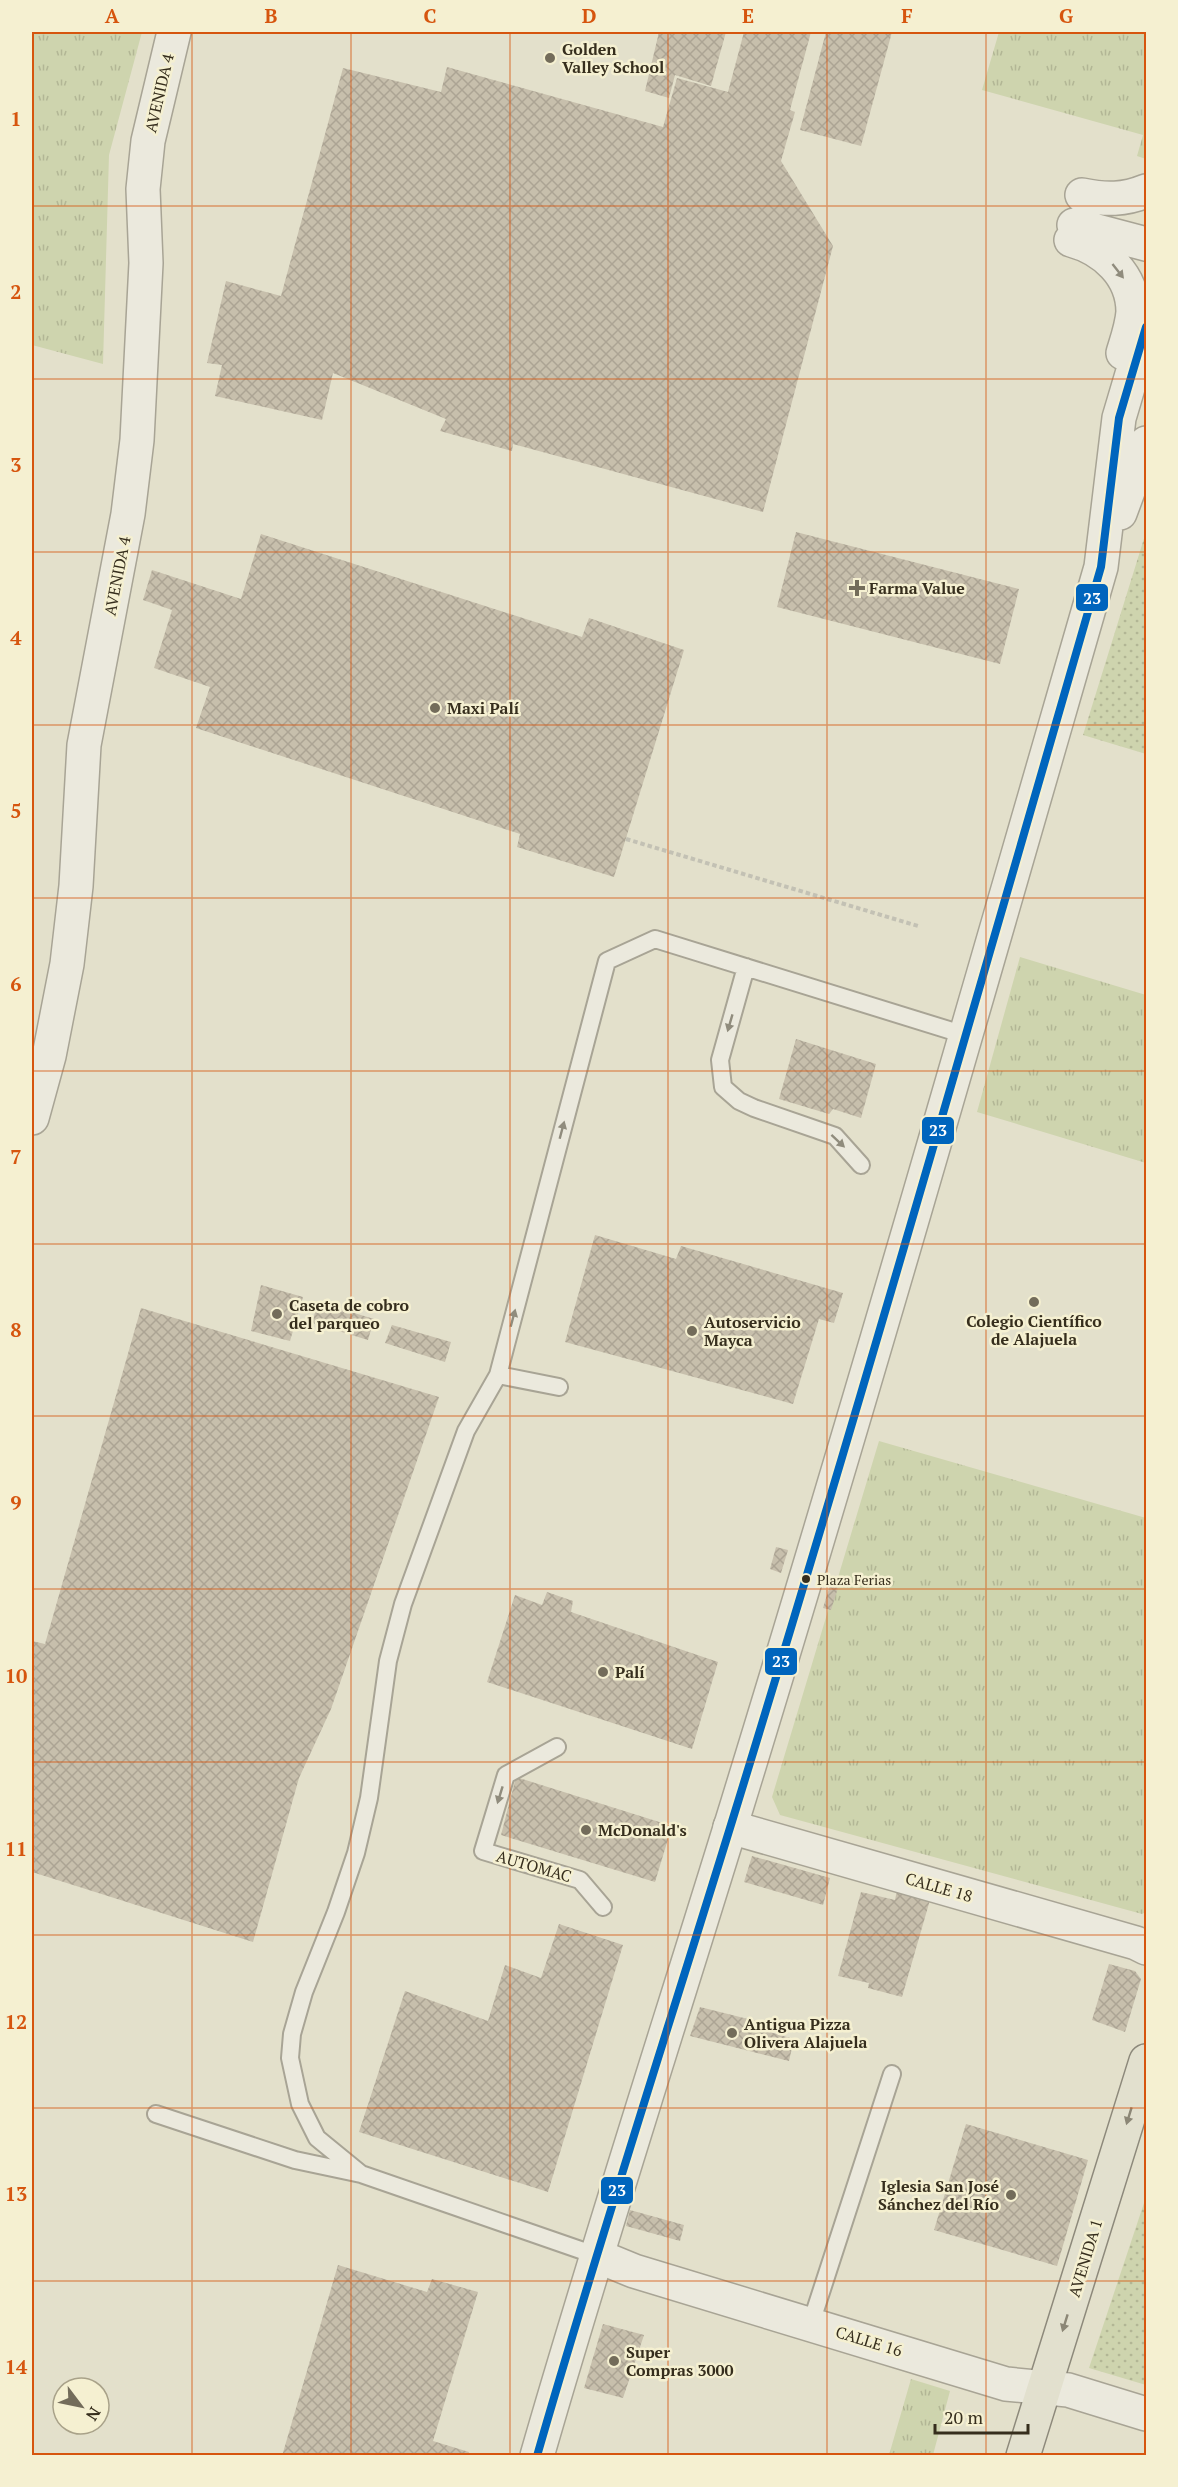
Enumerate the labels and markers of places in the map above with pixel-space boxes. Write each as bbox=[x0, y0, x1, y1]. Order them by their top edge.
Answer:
place label: Golden Valley School bbox=[562, 38, 664, 78]
marker: Golden Valley School bbox=[543, 51, 557, 65]
place label: Farma Value bbox=[869, 577, 965, 599]
marker: Farma Value bbox=[850, 581, 864, 595]
place label: Maxi Palí bbox=[447, 697, 519, 719]
marker: Maxi Palí bbox=[428, 701, 442, 715]
place label: Caseta de cobro del parqueo bbox=[289, 1294, 410, 1334]
marker: Colegio Científico de Alajuela bbox=[1027, 1295, 1041, 1309]
marker: Caseta de cobro del parqueo bbox=[270, 1307, 284, 1321]
place label: Colegio Científico de Alajuela bbox=[966, 1310, 1102, 1350]
place label: Autoservicio Mayca bbox=[704, 1311, 801, 1351]
marker: Autoservicio Mayca bbox=[685, 1324, 699, 1338]
place label: Plaza Ferias bbox=[817, 1570, 891, 1589]
marker: Plaza Ferias bbox=[800, 1573, 812, 1585]
place label: Palí bbox=[615, 1661, 645, 1683]
marker: Palí bbox=[596, 1665, 610, 1679]
place label: McDonald's bbox=[598, 1819, 687, 1841]
marker: McDonald's bbox=[579, 1823, 593, 1837]
place label: Antigua Pizza Olivera Alajuela bbox=[744, 2013, 867, 2053]
marker: Antigua Pizza Olivera Alajuela bbox=[725, 2026, 739, 2040]
place label: Iglesia San José Sánchez del Río bbox=[878, 2175, 999, 2215]
marker: Iglesia San José Sánchez del Río bbox=[1004, 2188, 1018, 2202]
place label: Super Compras 3000 bbox=[626, 2341, 734, 2381]
marker: Super Compras 3000 bbox=[607, 2354, 621, 2368]

